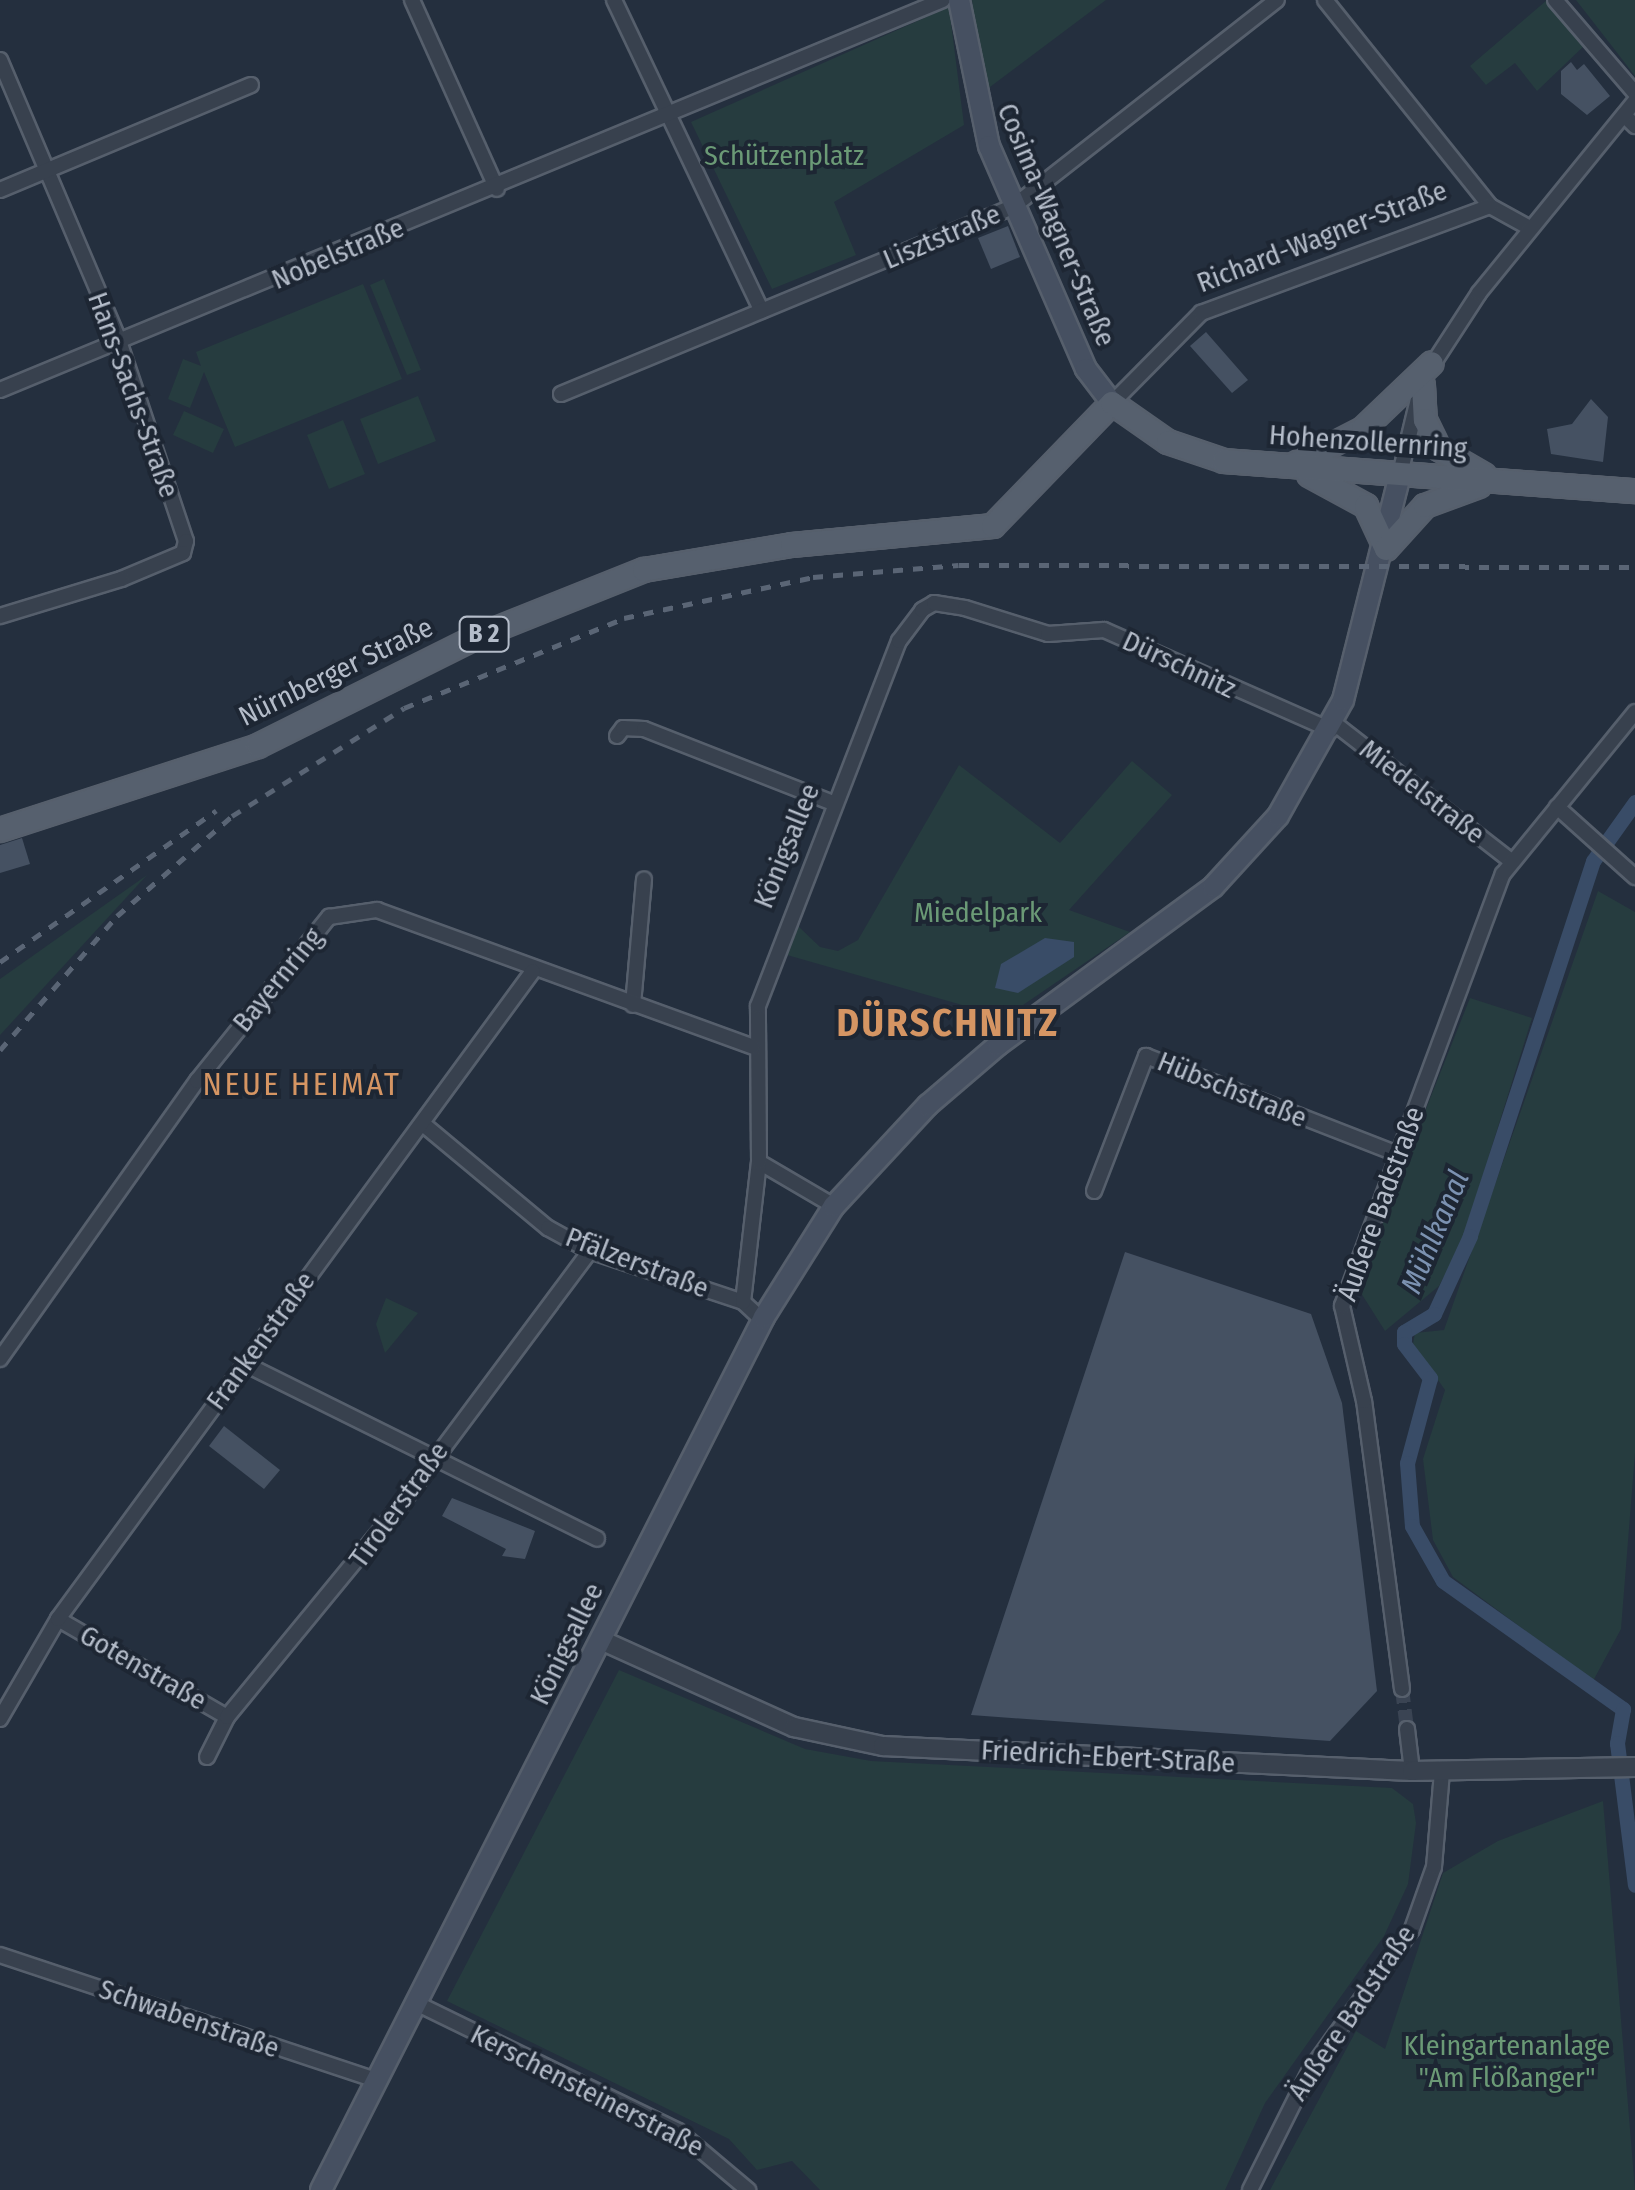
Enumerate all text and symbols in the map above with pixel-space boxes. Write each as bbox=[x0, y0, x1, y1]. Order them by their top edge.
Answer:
street label: Cosima-Wagner-Straße bbox=[990, 99, 1122, 351]
park label: Schützenplatz bbox=[704, 139, 864, 173]
street label: Richard-Wagner-Straße bbox=[1192, 174, 1452, 300]
street label: Lisztstraße bbox=[878, 197, 1006, 277]
street label: Nobelstraße bbox=[267, 211, 409, 297]
street label: Hans-Sachs-Straße bbox=[80, 288, 186, 502]
street label: Hohenzollernring bbox=[1268, 418, 1468, 466]
street label: Nürnberger Straße bbox=[234, 611, 438, 733]
road number: B 2 bbox=[456, 614, 512, 654]
street label: Dürschnitz bbox=[1117, 624, 1241, 706]
street label: Miedelstraße bbox=[1353, 733, 1491, 851]
street label: Königsallee bbox=[747, 779, 827, 913]
park label: Miedelpark bbox=[914, 896, 1042, 930]
street label: Bayernring bbox=[226, 921, 330, 1039]
district label: DÜRSCHNITZ bbox=[836, 1001, 1060, 1047]
street label: Hübschstraße bbox=[1153, 1045, 1311, 1135]
district label: NEUE HEIMAT bbox=[203, 1065, 401, 1103]
street label: Äußere Badstraße bbox=[1330, 1102, 1432, 1306]
water label: Mühlkanal bbox=[1393, 1165, 1477, 1299]
street label: Pfälzerstraße bbox=[561, 1220, 713, 1306]
street label: Frankenstraße bbox=[200, 1265, 322, 1417]
street label: Tirolerstraße bbox=[342, 1436, 456, 1574]
street label: Königsallee bbox=[523, 1578, 611, 1710]
street label: Gotenstraße bbox=[74, 1618, 212, 1718]
street label: Friedrich-Ebert-Straße bbox=[980, 1734, 1236, 1780]
street label: Äußere Badstraße bbox=[1281, 1919, 1423, 2107]
street label: Schwabenstraße bbox=[94, 1972, 284, 2066]
street label: Kerschensteinerstraße bbox=[465, 2018, 709, 2164]
park label: Kleingartenanlage "Am Flößanger" bbox=[1404, 2029, 1610, 2095]

